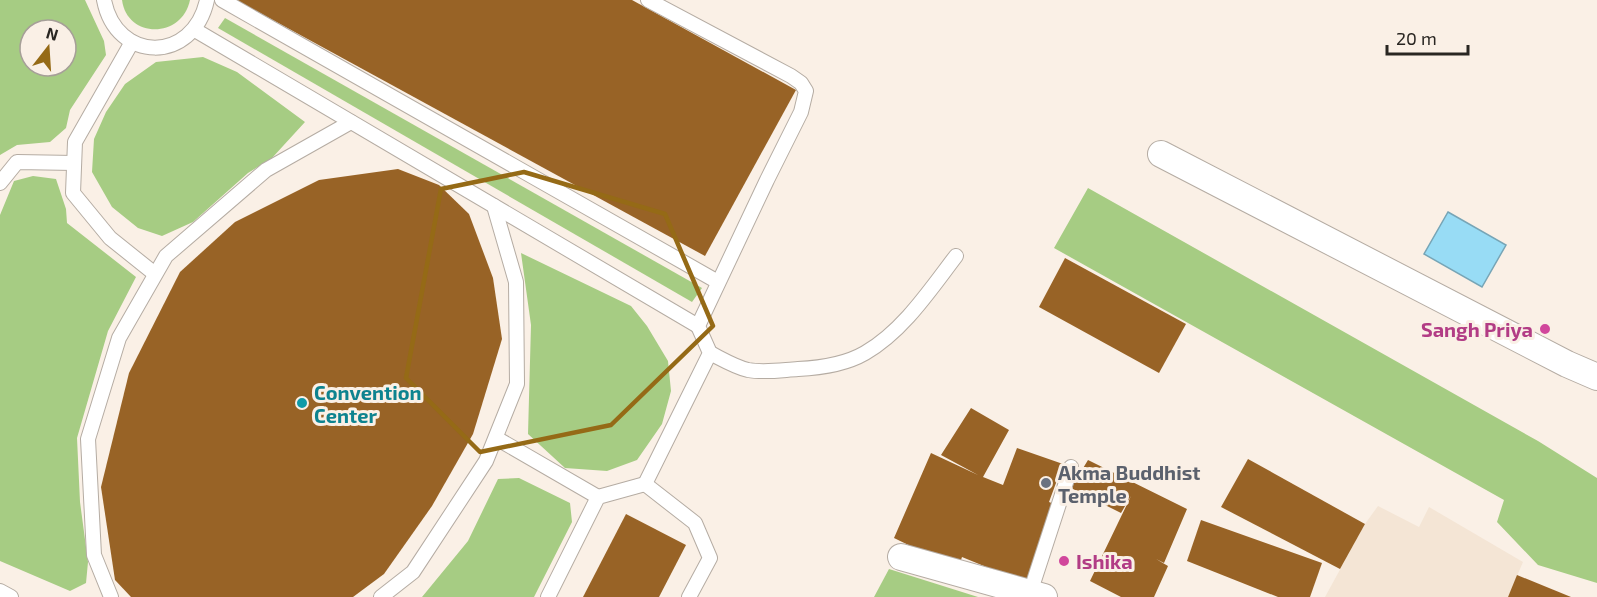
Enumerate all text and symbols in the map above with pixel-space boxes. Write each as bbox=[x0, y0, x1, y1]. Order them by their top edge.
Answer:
north arrow bbox=[18, 18, 78, 78]
scale bar bbox=[1387, 18, 1468, 56]
text: N bbox=[44, 22, 61, 44]
text: 20 m bbox=[1396, 27, 1437, 49]
place label: Sangh Priya bbox=[1421, 317, 1533, 342]
marker: Sangh Priya bbox=[1538, 322, 1552, 336]
place label: Convention Center bbox=[314, 380, 422, 427]
marker: Convention Center bbox=[295, 396, 309, 410]
place label: Akma Buddhist Temple bbox=[1058, 460, 1200, 507]
marker: Akma Buddhist Temple bbox=[1039, 476, 1053, 490]
place label: Ishika bbox=[1076, 549, 1133, 573]
marker: Ishika bbox=[1057, 554, 1071, 568]

